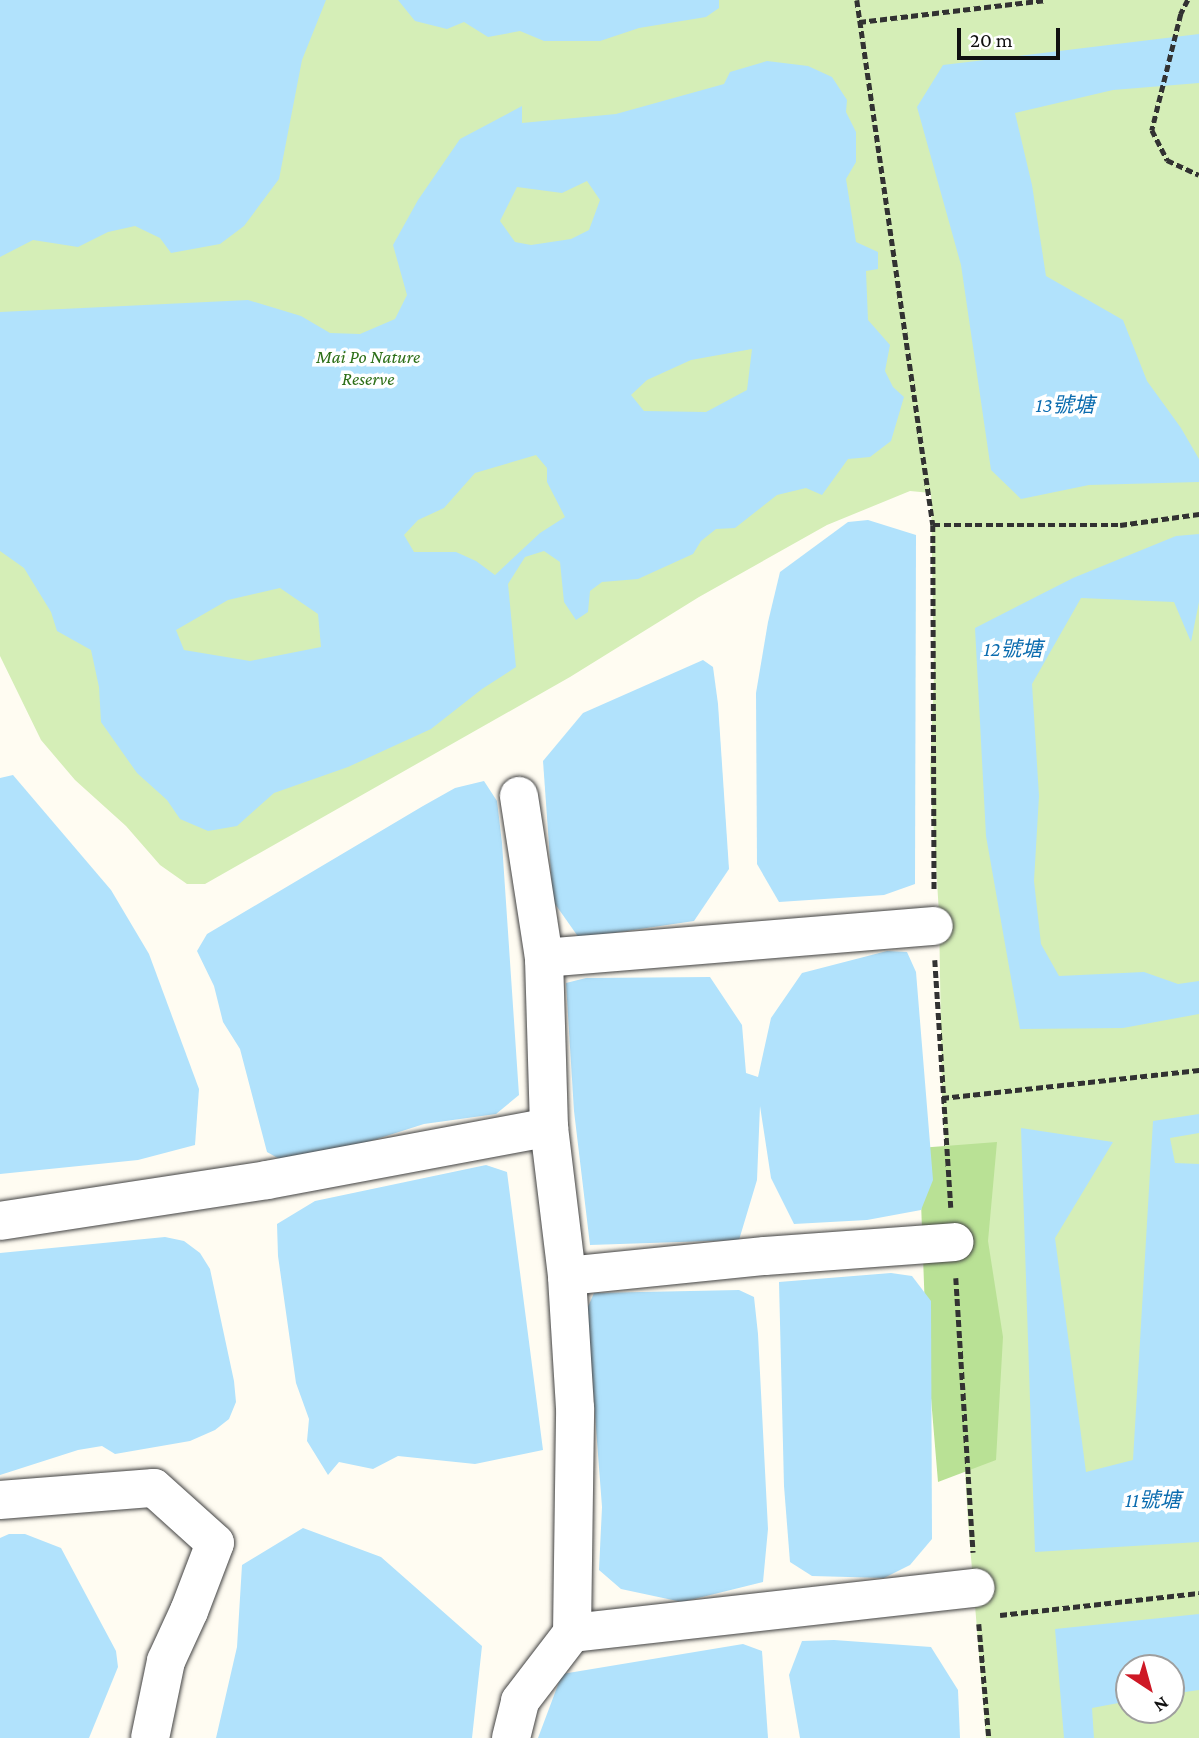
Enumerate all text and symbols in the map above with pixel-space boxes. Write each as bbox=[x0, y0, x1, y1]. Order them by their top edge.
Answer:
scale bar bbox=[961, 14, 1064, 58]
text: 20 m bbox=[970, 28, 1013, 52]
park label: Mai Po Nature Reserve bbox=[316, 346, 420, 390]
water label: 13號塘 bbox=[1036, 392, 1094, 418]
water label: 12號塘 bbox=[984, 636, 1042, 662]
water label: 11號塘 bbox=[1125, 1487, 1181, 1513]
north arrow bbox=[1115, 1654, 1185, 1724]
text: N bbox=[1150, 1692, 1173, 1717]

